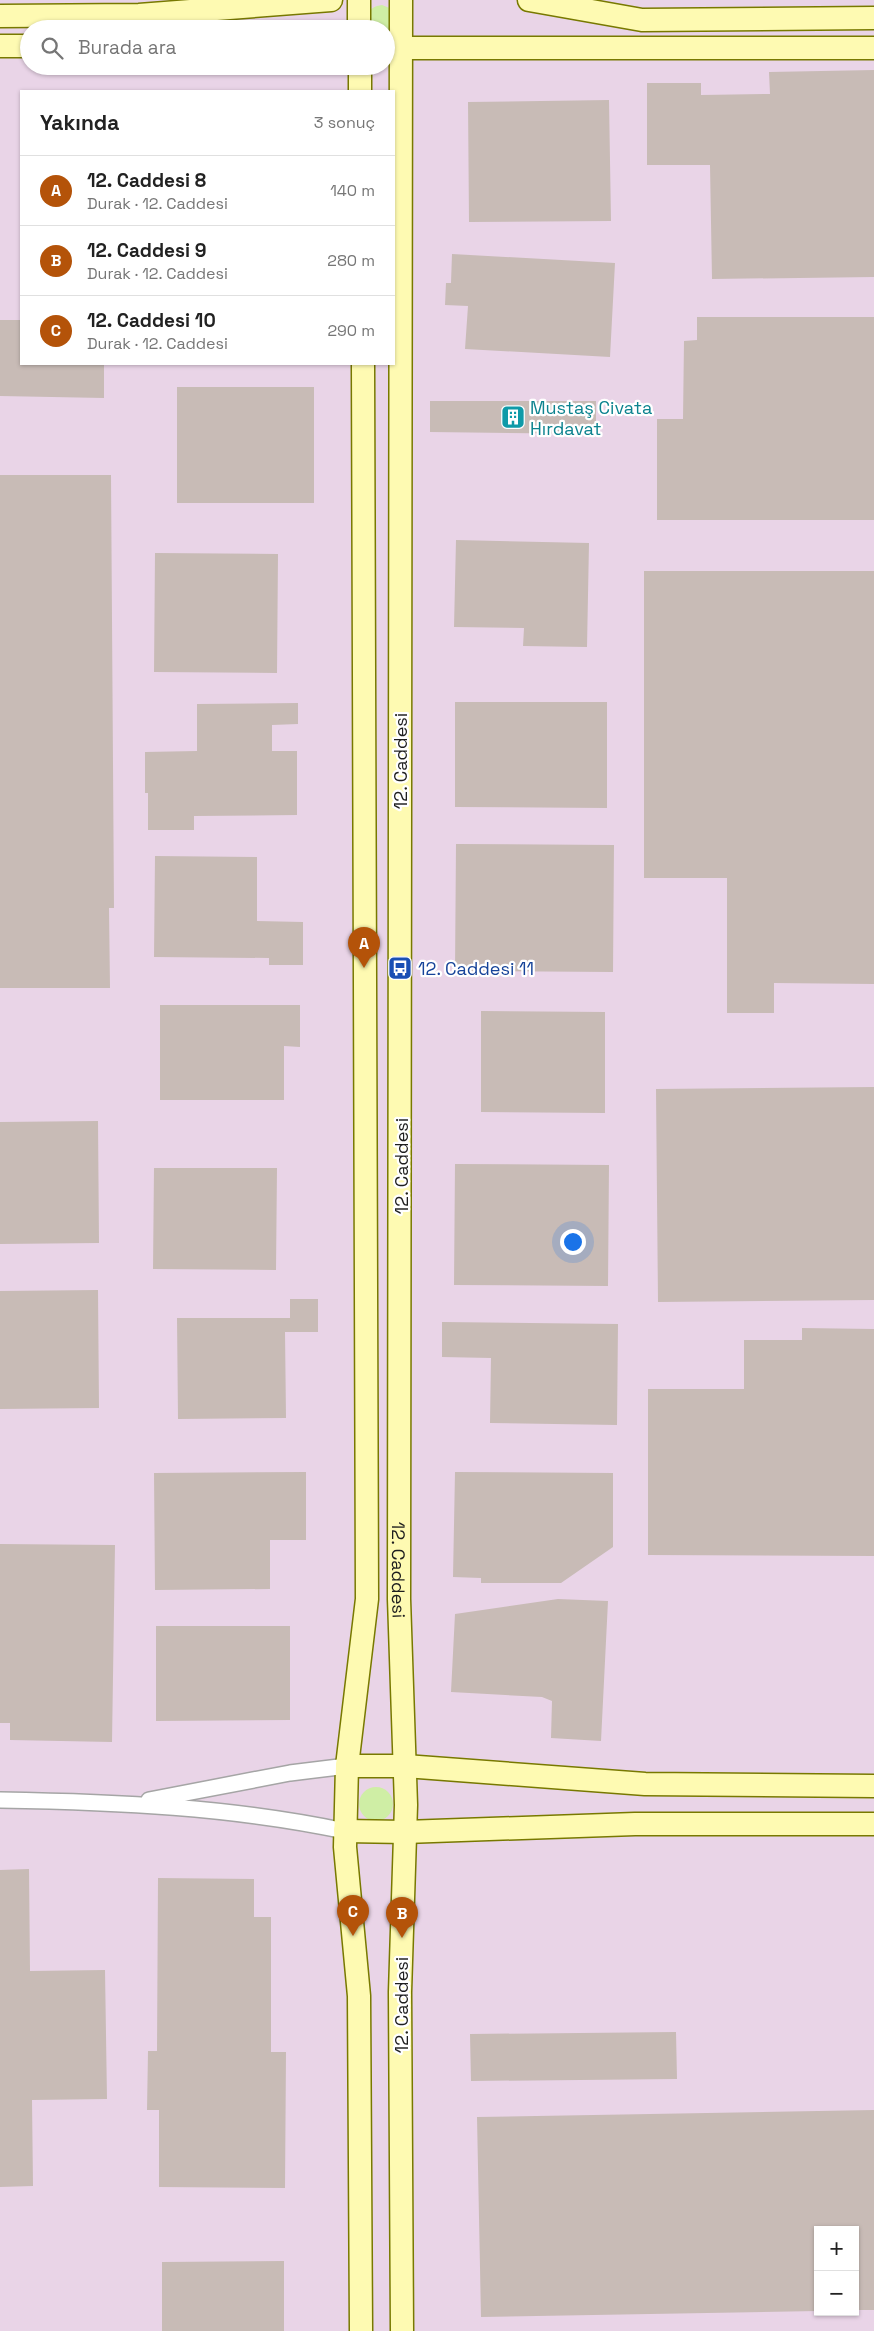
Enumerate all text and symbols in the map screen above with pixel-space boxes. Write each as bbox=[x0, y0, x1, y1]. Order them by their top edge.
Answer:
search box bbox=[20, 20, 395, 75]
icon: search bbox=[38, 34, 66, 62]
text: Burada ara bbox=[78, 35, 176, 60]
text: Yakında bbox=[40, 109, 119, 136]
text: 3 sonuç bbox=[314, 112, 375, 133]
text: 12. Caddesi 8 bbox=[87, 168, 206, 193]
text: A bbox=[51, 180, 61, 201]
text: 140 m bbox=[330, 180, 375, 201]
text: Durak · 12. Caddesi bbox=[87, 193, 228, 214]
text: 12. Caddesi 9 bbox=[87, 238, 207, 263]
text: B bbox=[51, 250, 61, 271]
text: 280 m bbox=[327, 250, 375, 271]
text: Durak · 12. Caddesi bbox=[87, 263, 228, 284]
text: 12. Caddesi 10 bbox=[87, 308, 216, 333]
text: C bbox=[51, 320, 61, 341]
text: 290 m bbox=[327, 320, 375, 341]
text: Durak · 12. Caddesi bbox=[87, 333, 228, 354]
place label: Mustaş Civata Hırdavat bbox=[530, 396, 652, 440]
building icon: Mustaş Civata Hırdavat bbox=[500, 404, 526, 430]
street label: 12. Caddesi bbox=[389, 713, 412, 809]
pin: A bbox=[348, 927, 380, 968]
bus stop icon: 12. Caddesi 11 bbox=[387, 955, 413, 981]
place label: 12. Caddesi 11 bbox=[418, 957, 534, 980]
street label: 12. Caddesi bbox=[390, 1118, 413, 1214]
your location bbox=[560, 1229, 586, 1255]
street label: 12. Caddesi bbox=[387, 1522, 411, 1619]
pin: C bbox=[337, 1895, 369, 1936]
pin: B bbox=[386, 1897, 418, 1938]
street label: 12. Caddesi bbox=[390, 1957, 413, 2053]
map controls bbox=[814, 2226, 859, 2316]
button: + bbox=[814, 2226, 859, 2271]
button: − bbox=[814, 2271, 859, 2316]

